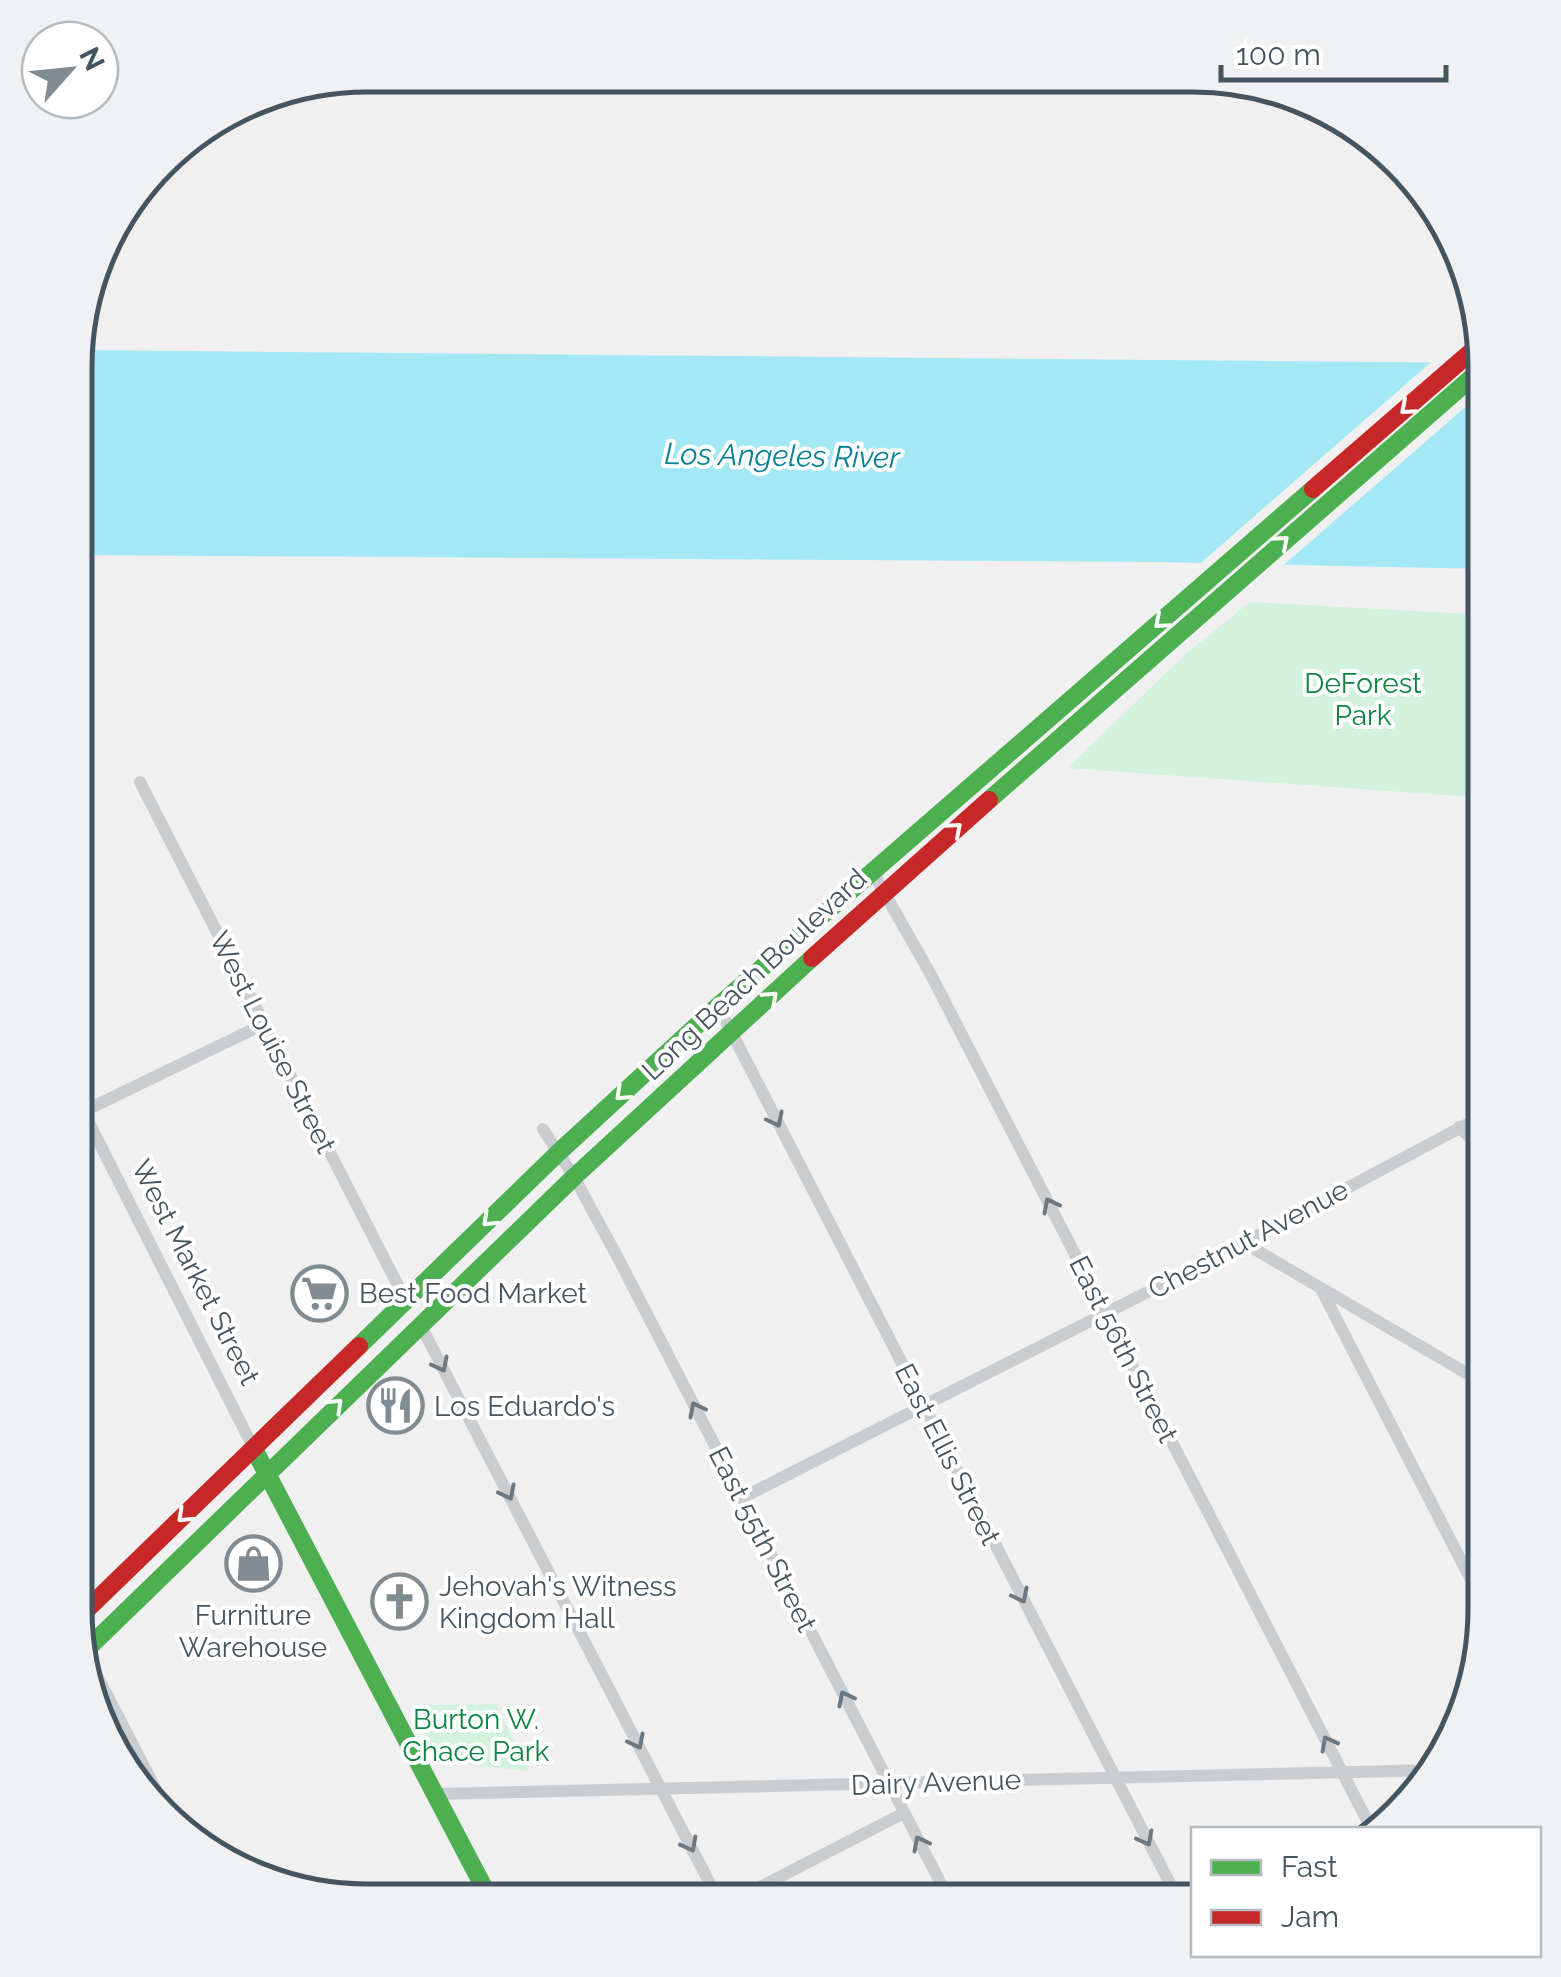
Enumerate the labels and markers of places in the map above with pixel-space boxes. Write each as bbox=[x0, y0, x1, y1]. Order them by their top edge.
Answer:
supermarket icon: Best Food Market bbox=[290, 1263, 350, 1323]
place label: Best Food Market bbox=[359, 1277, 587, 1310]
restaurant icon: Los Eduardo's bbox=[365, 1376, 425, 1436]
place label: Los Eduardo's bbox=[434, 1390, 615, 1423]
shop icon: Furniture Warehouse bbox=[223, 1534, 283, 1594]
place label: Jehovah's Witness Kingdom Hall bbox=[439, 1570, 676, 1635]
church icon: Jehovah's Witness Kingdom Hall bbox=[370, 1572, 430, 1632]
place label: Furniture Warehouse bbox=[179, 1599, 327, 1664]

